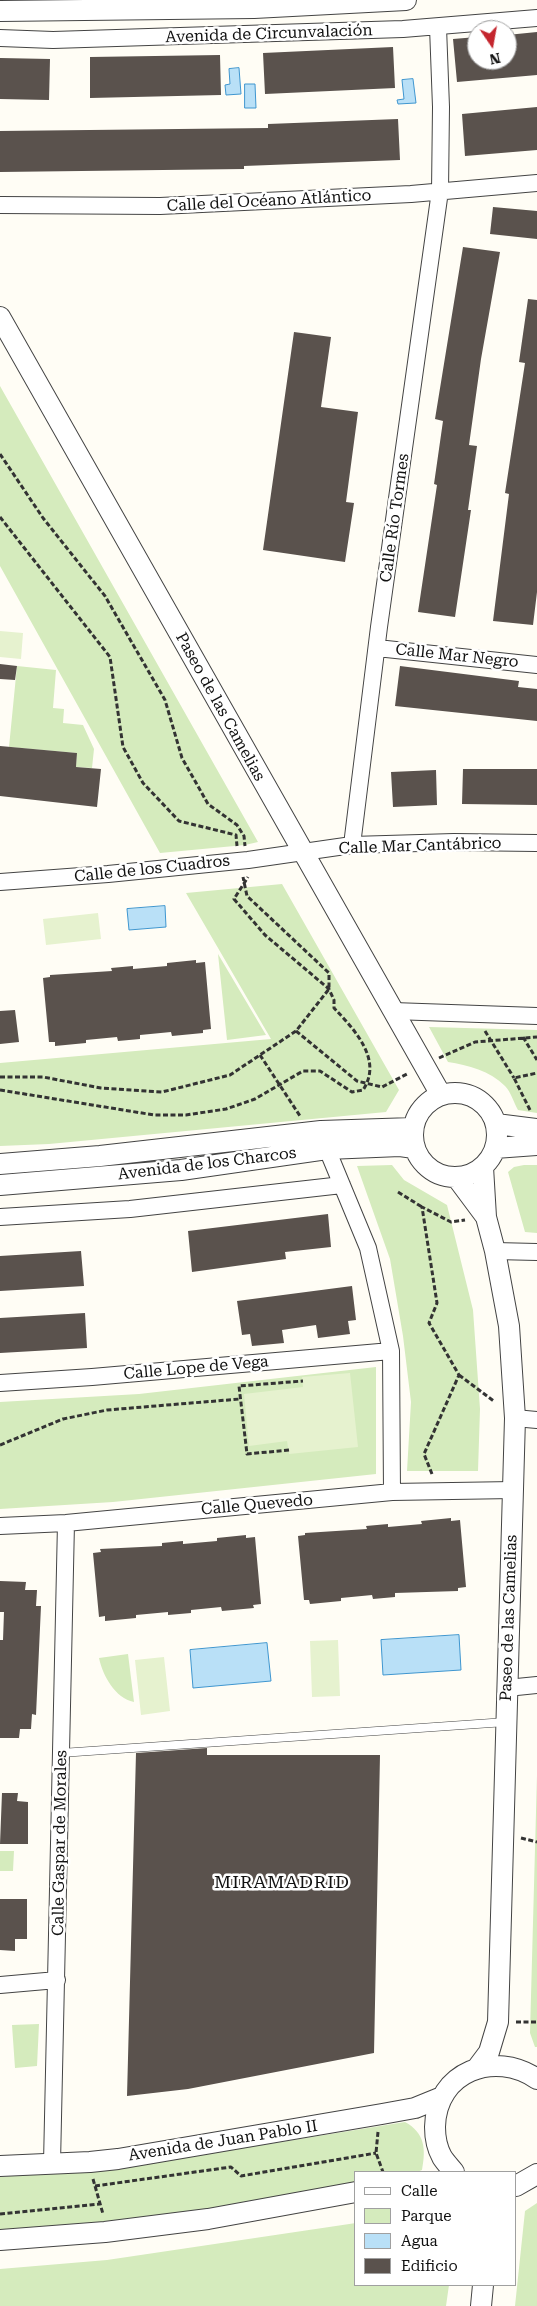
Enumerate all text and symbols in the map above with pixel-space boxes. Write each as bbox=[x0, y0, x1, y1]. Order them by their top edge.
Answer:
north arrow bbox=[467, 20, 517, 70]
street label: Avenida de Circunvalación bbox=[165, 21, 373, 47]
text: N bbox=[488, 50, 502, 68]
street label: Calle del Océano Atlántico bbox=[166, 186, 372, 216]
street label: Calle Río Tormes bbox=[376, 452, 414, 584]
street label: Paseo de las Camelias bbox=[171, 629, 269, 785]
street label: Calle Mar Negro bbox=[394, 640, 520, 672]
street label: Calle Mar Cantábrico bbox=[338, 834, 502, 858]
street label: Calle de los Cuadros bbox=[73, 851, 231, 887]
street label: Avenida de los Charcos bbox=[117, 1144, 297, 1184]
street label: Calle Lope de Vega bbox=[123, 1352, 269, 1384]
street label: Calle Quevedo bbox=[200, 1491, 314, 1519]
street label: Paseo de las Camelias bbox=[496, 1534, 522, 1702]
street label: Calle Gaspar de Morales bbox=[49, 1750, 71, 1936]
district label: MIRAMADRID bbox=[213, 1872, 351, 1894]
street label: Avenida de Juan Pablo II bbox=[127, 2117, 319, 2165]
legend bbox=[354, 2171, 517, 2286]
text: Calle bbox=[401, 2182, 437, 2200]
text: Parque bbox=[401, 2207, 452, 2225]
text: Agua bbox=[401, 2232, 438, 2250]
text: Edificio bbox=[401, 2257, 458, 2275]

